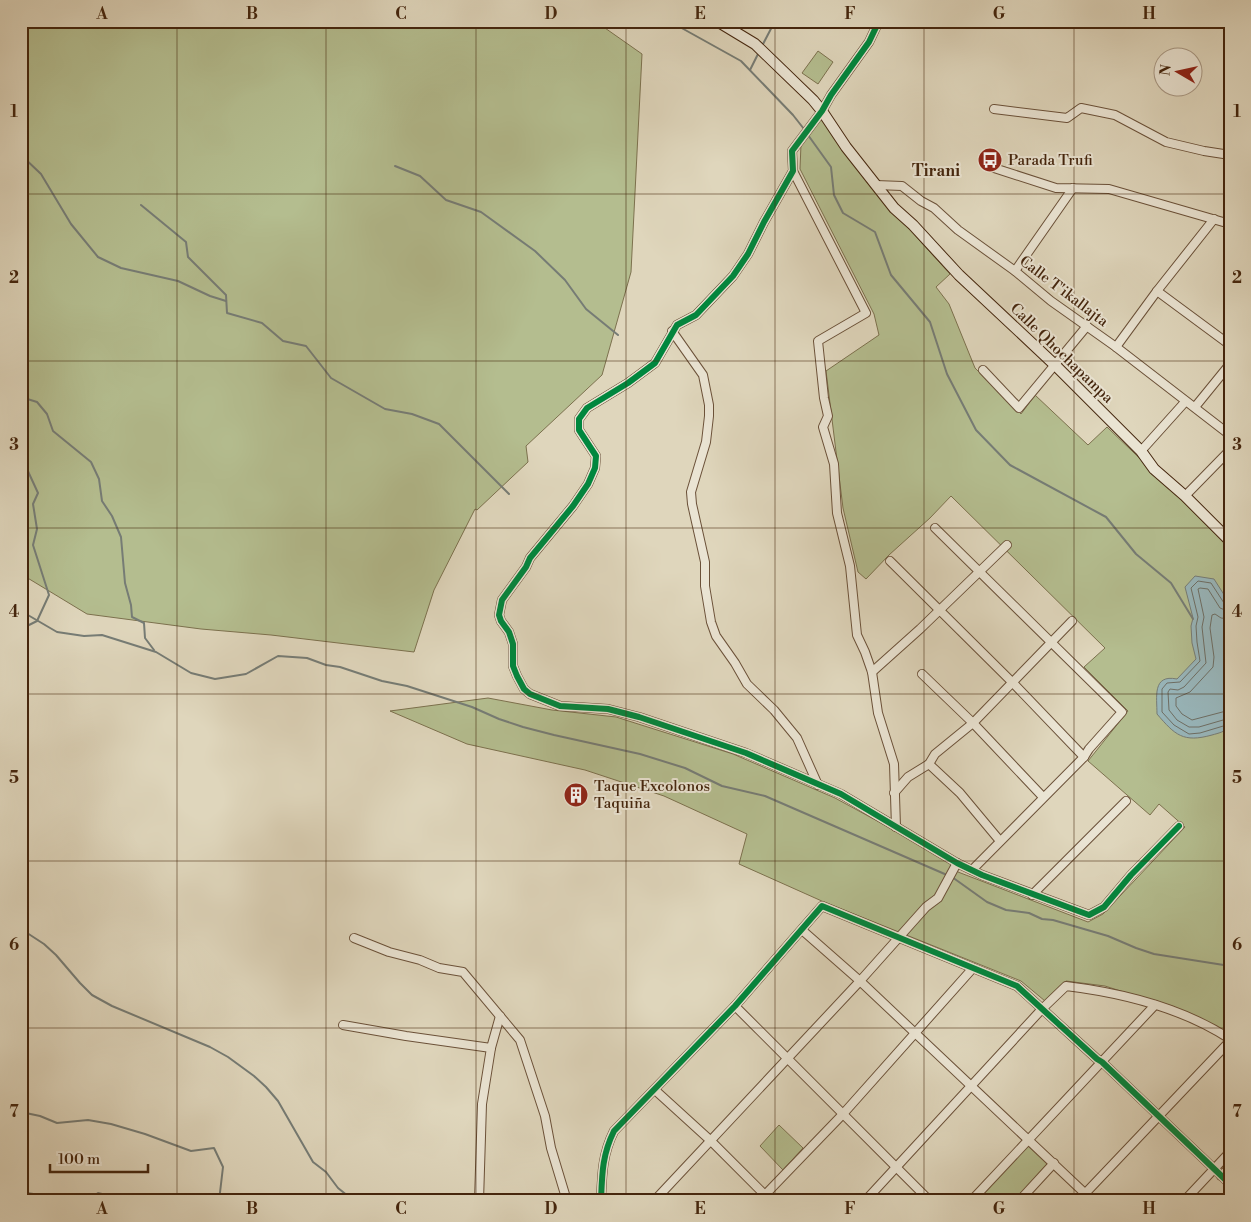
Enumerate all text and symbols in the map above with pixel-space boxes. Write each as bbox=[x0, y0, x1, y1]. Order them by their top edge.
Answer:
text: A bbox=[95, 4, 108, 24]
text: B bbox=[246, 4, 258, 24]
text: C bbox=[395, 4, 407, 24]
text: D bbox=[545, 4, 558, 24]
text: E bbox=[694, 4, 706, 24]
text: F bbox=[844, 4, 856, 24]
text: G bbox=[993, 4, 1006, 24]
text: H bbox=[1142, 4, 1156, 24]
north arrow bbox=[1154, 48, 1204, 98]
text: N bbox=[1156, 63, 1176, 77]
text: 1 bbox=[10, 102, 18, 122]
text: 1 bbox=[1233, 102, 1241, 122]
bus stop icon: Parada Trufi bbox=[977, 147, 1003, 173]
place label: Parada Trufi bbox=[1008, 151, 1093, 170]
district label: Tirani bbox=[912, 161, 960, 181]
street label: Calle T'ikallajta bbox=[1015, 252, 1112, 331]
text: 2 bbox=[9, 268, 19, 288]
text: 2 bbox=[1232, 268, 1242, 288]
street label: Calle Qhochapampa bbox=[1006, 299, 1118, 408]
text: 3 bbox=[9, 435, 19, 455]
text: 3 bbox=[1232, 435, 1242, 455]
text: 4 bbox=[9, 602, 20, 622]
text: 4 bbox=[1232, 602, 1243, 622]
text: 5 bbox=[9, 768, 19, 788]
text: 5 bbox=[1232, 768, 1242, 788]
place label: Taque Excolonos Taquiña bbox=[594, 777, 710, 813]
building icon: Taque Excolonos Taquiña bbox=[563, 782, 589, 808]
text: 6 bbox=[9, 935, 19, 955]
text: 6 bbox=[1232, 935, 1242, 955]
text: 7 bbox=[9, 1102, 19, 1122]
text: 7 bbox=[1232, 1102, 1242, 1122]
scale bar bbox=[50, 1142, 148, 1174]
text: 100 m bbox=[58, 1150, 100, 1169]
text: A bbox=[95, 1199, 108, 1219]
text: B bbox=[246, 1199, 258, 1219]
text: C bbox=[395, 1199, 407, 1219]
text: D bbox=[545, 1199, 558, 1219]
text: E bbox=[694, 1199, 706, 1219]
text: F bbox=[844, 1199, 856, 1219]
text: G bbox=[993, 1199, 1006, 1219]
text: H bbox=[1142, 1199, 1156, 1219]

